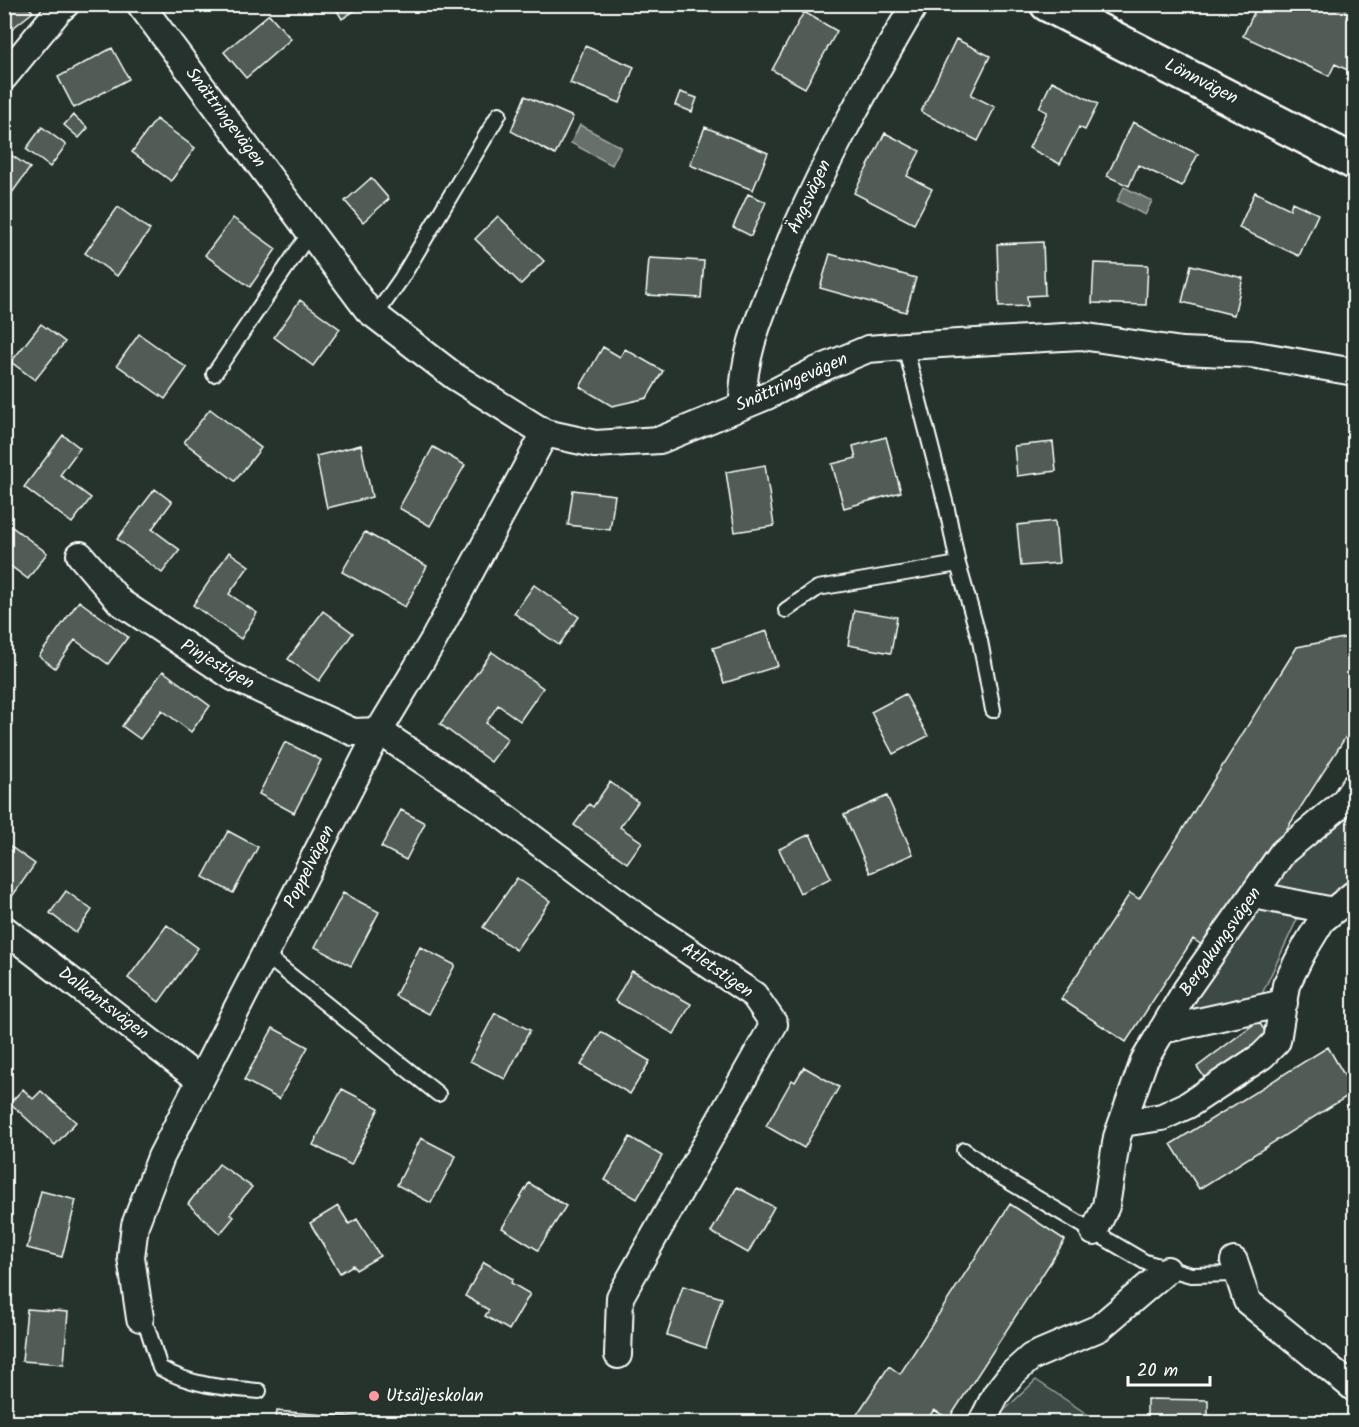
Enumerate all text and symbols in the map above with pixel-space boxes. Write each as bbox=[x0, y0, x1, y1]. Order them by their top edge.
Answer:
street label: Lönnvägen bbox=[1159, 51, 1243, 113]
street label: Snättringevägen bbox=[177, 61, 273, 175]
street label: Ängsvägen bbox=[780, 155, 840, 239]
street label: Snättringevägen bbox=[731, 345, 853, 421]
street label: Pinjestigen bbox=[174, 632, 260, 698]
street label: Poppelvägen bbox=[277, 820, 343, 914]
street label: Bergakungsvägen bbox=[1172, 881, 1270, 1003]
street label: Atletstigen bbox=[675, 935, 759, 1007]
street label: Dalkantsvägen bbox=[51, 960, 155, 1048]
scale bar bbox=[1128, 1349, 1210, 1387]
text: 20 m bbox=[1137, 1357, 1178, 1386]
place label: Utsäljeskolan bbox=[386, 1382, 484, 1411]
marker: Utsäljeskolan bbox=[367, 1389, 381, 1403]

